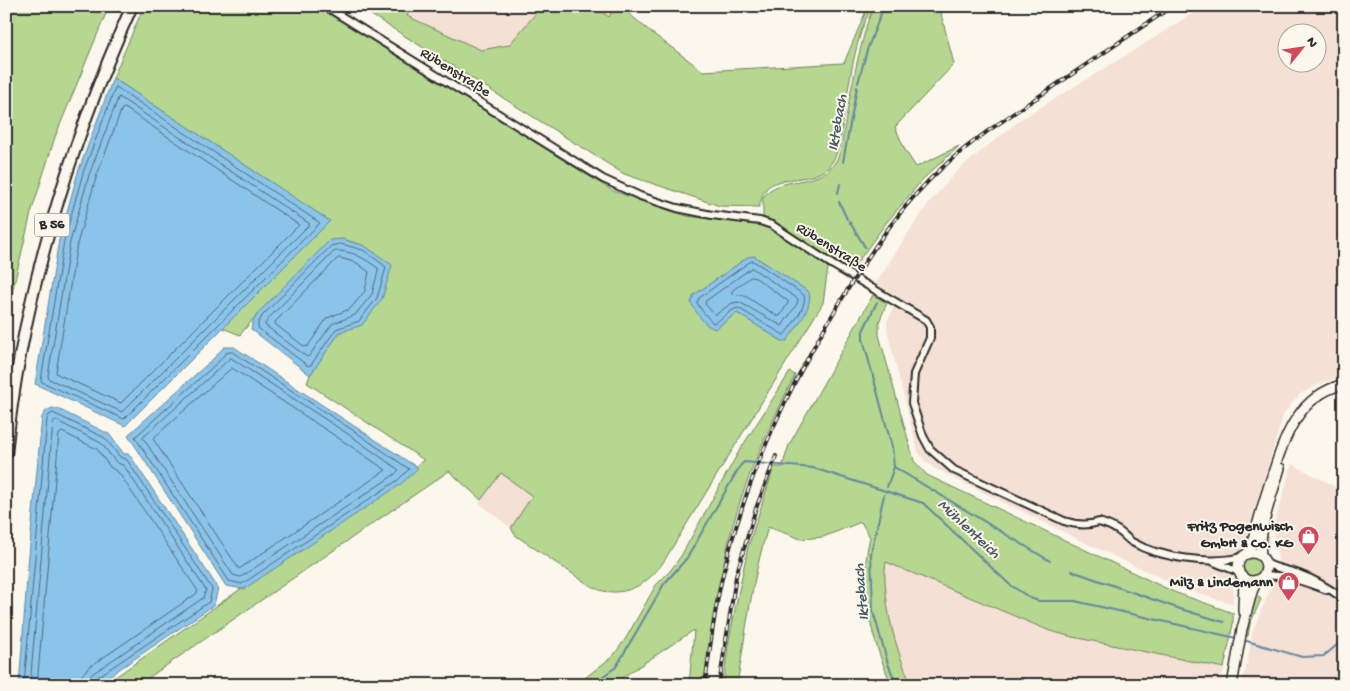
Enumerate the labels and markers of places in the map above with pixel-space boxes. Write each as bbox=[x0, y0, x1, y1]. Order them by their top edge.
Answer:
place label: Fritz Pogenwisch GmbH & Co. KG bbox=[1186, 518, 1295, 553]
shop icon: Fritz Pogenwisch GmbH & Co. KG bbox=[1297, 524, 1321, 555]
shop icon: Milz & Lindemann bbox=[1277, 571, 1301, 602]
place label: Milz & Lindemann bbox=[1170, 574, 1274, 592]

